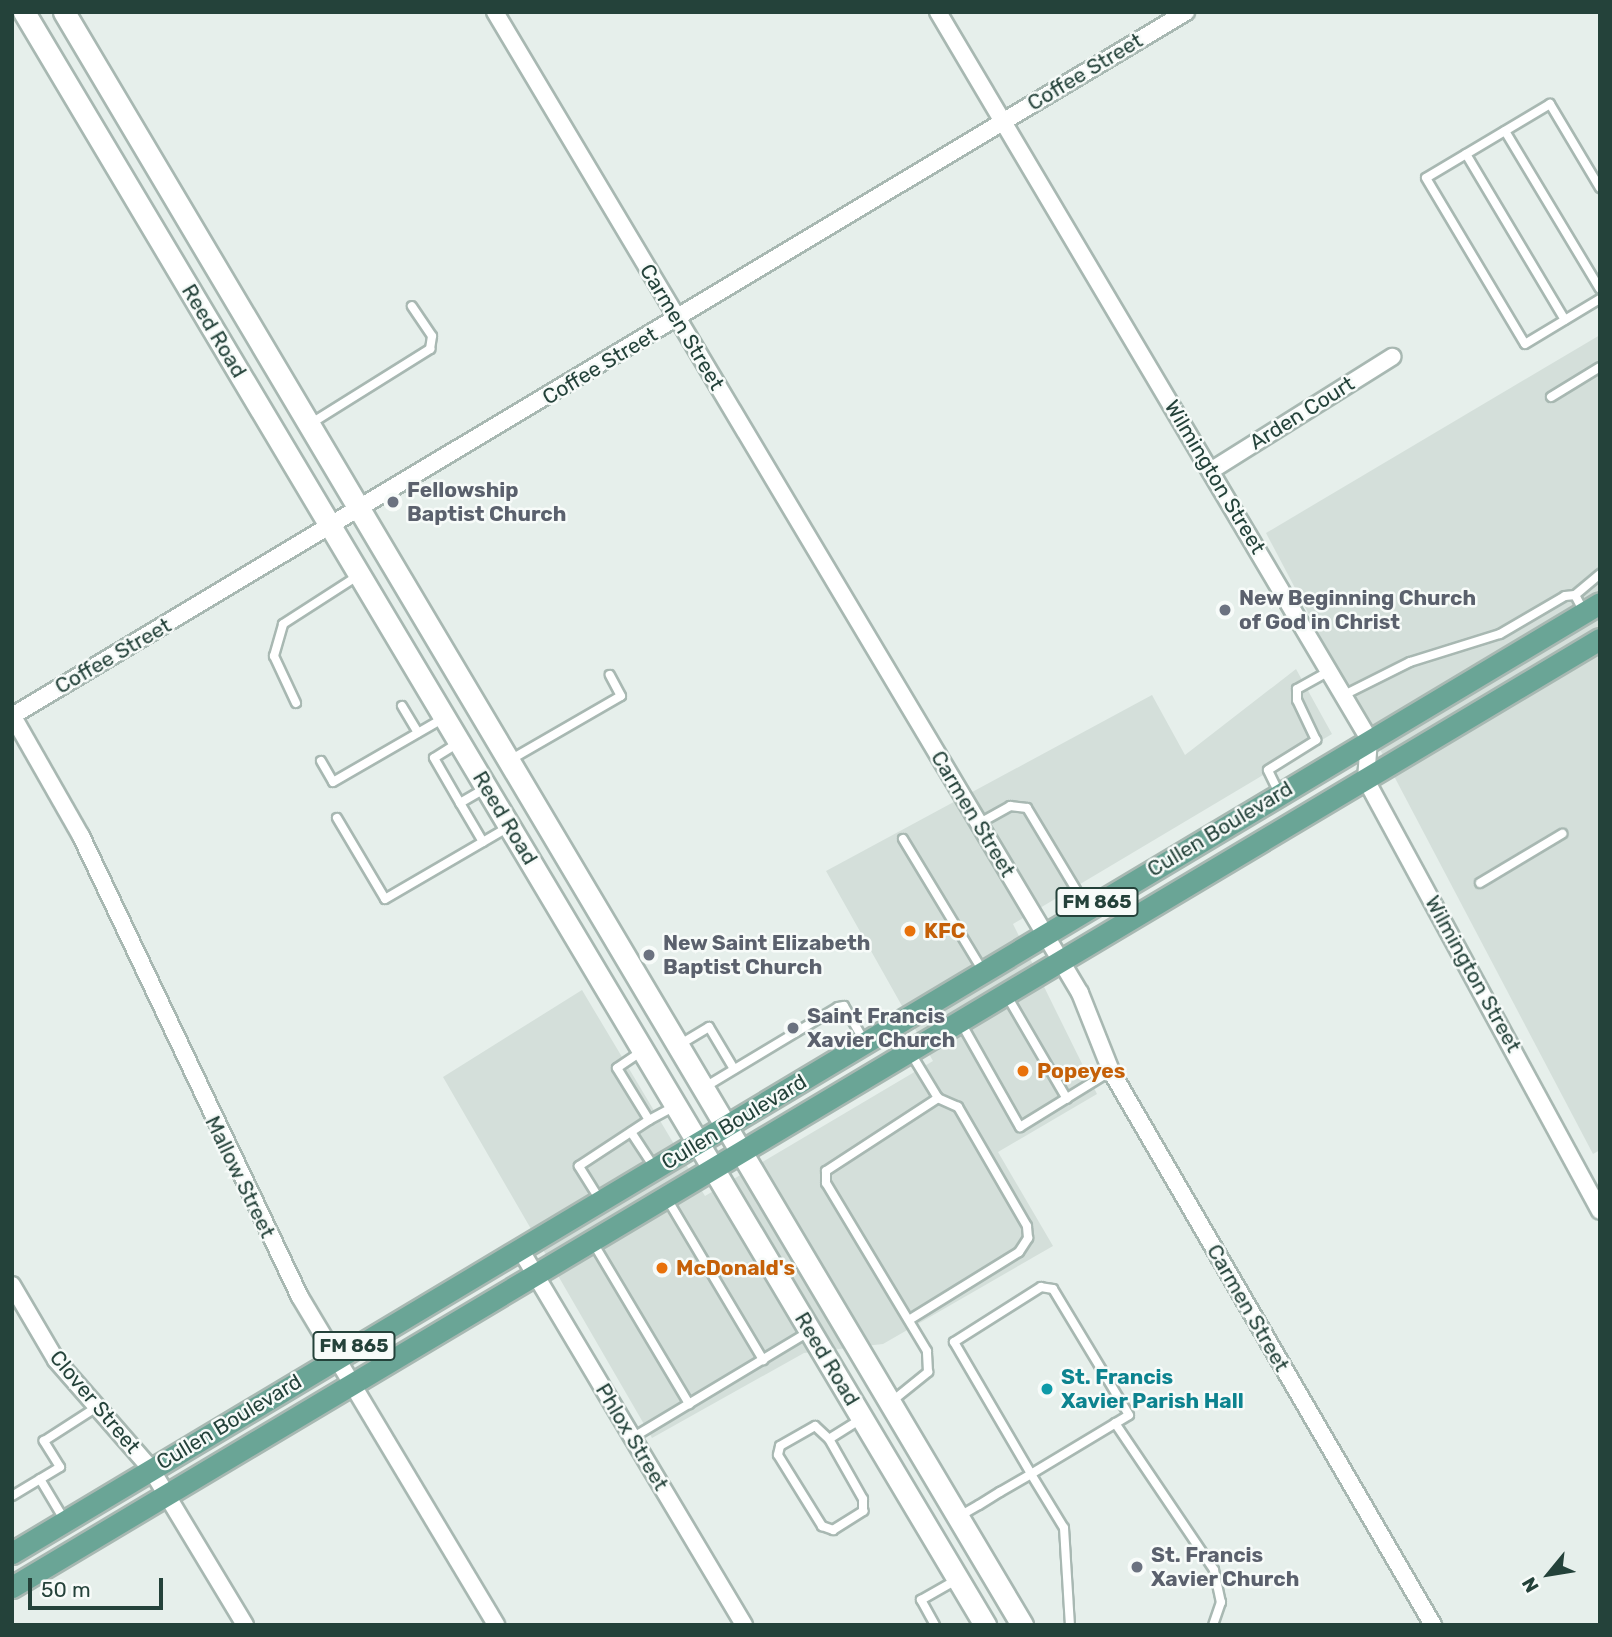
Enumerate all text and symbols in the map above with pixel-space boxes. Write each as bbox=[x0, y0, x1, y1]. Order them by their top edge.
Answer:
street label: Coffee Street bbox=[1023, 28, 1147, 116]
street label: Carmen Street bbox=[634, 259, 730, 395]
street label: Reed Road bbox=[176, 280, 252, 382]
street label: Coffee Street bbox=[538, 322, 662, 410]
street label: Arden Court bbox=[1245, 371, 1359, 455]
street label: Wilmington Street bbox=[1159, 396, 1271, 558]
place label: Fellowship Baptist Church bbox=[407, 477, 566, 527]
marker: Fellowship Baptist Church bbox=[385, 494, 401, 510]
place label: New Beginning Church of God in Christ bbox=[1239, 585, 1477, 635]
marker: New Beginning Church of God in Christ bbox=[1217, 602, 1233, 618]
street label: Coffee Street bbox=[51, 613, 175, 699]
street label: Carmen Street bbox=[925, 746, 1021, 882]
street label: Reed Road bbox=[467, 767, 543, 869]
street label: Cullen Boulevard bbox=[1143, 776, 1297, 882]
road number: FM 865 bbox=[1055, 887, 1139, 918]
street label: Wilmington Street bbox=[1420, 891, 1526, 1057]
place label: KFC bbox=[924, 918, 966, 944]
marker: KFC bbox=[902, 923, 918, 939]
place label: New Saint Elizabeth Baptist Church bbox=[663, 930, 871, 980]
marker: New Saint Elizabeth Baptist Church bbox=[641, 947, 657, 963]
place label: Saint Francis Xavier Church bbox=[807, 1003, 956, 1053]
marker: Saint Francis Xavier Church bbox=[785, 1020, 801, 1036]
place label: Popeyes bbox=[1037, 1058, 1125, 1084]
marker: Popeyes bbox=[1015, 1063, 1031, 1079]
street label: Cullen Boulevard bbox=[657, 1069, 811, 1175]
street label: Mallow Street bbox=[200, 1112, 280, 1242]
street label: Carmen Street bbox=[1201, 1240, 1295, 1376]
place label: McDonald's bbox=[676, 1255, 795, 1281]
marker: McDonald's bbox=[654, 1260, 670, 1276]
street label: Reed Road bbox=[789, 1308, 865, 1410]
road number: FM 865 bbox=[312, 1330, 396, 1362]
street label: Clover Street bbox=[44, 1345, 146, 1459]
place label: St. Francis Xavier Parish Hall bbox=[1061, 1364, 1244, 1414]
street label: Cullen Boulevard bbox=[152, 1369, 306, 1475]
street label: Phlox Street bbox=[590, 1379, 674, 1495]
marker: St. Francis Xavier Parish Hall bbox=[1039, 1381, 1055, 1397]
north arrow bbox=[1514, 1539, 1584, 1609]
place label: St. Francis Xavier Church bbox=[1151, 1542, 1300, 1592]
marker: St. Francis Xavier Church bbox=[1129, 1559, 1145, 1575]
scale bar bbox=[32, 1564, 166, 1608]
text: N bbox=[1517, 1573, 1544, 1596]
text: 50 m bbox=[41, 1577, 91, 1602]

